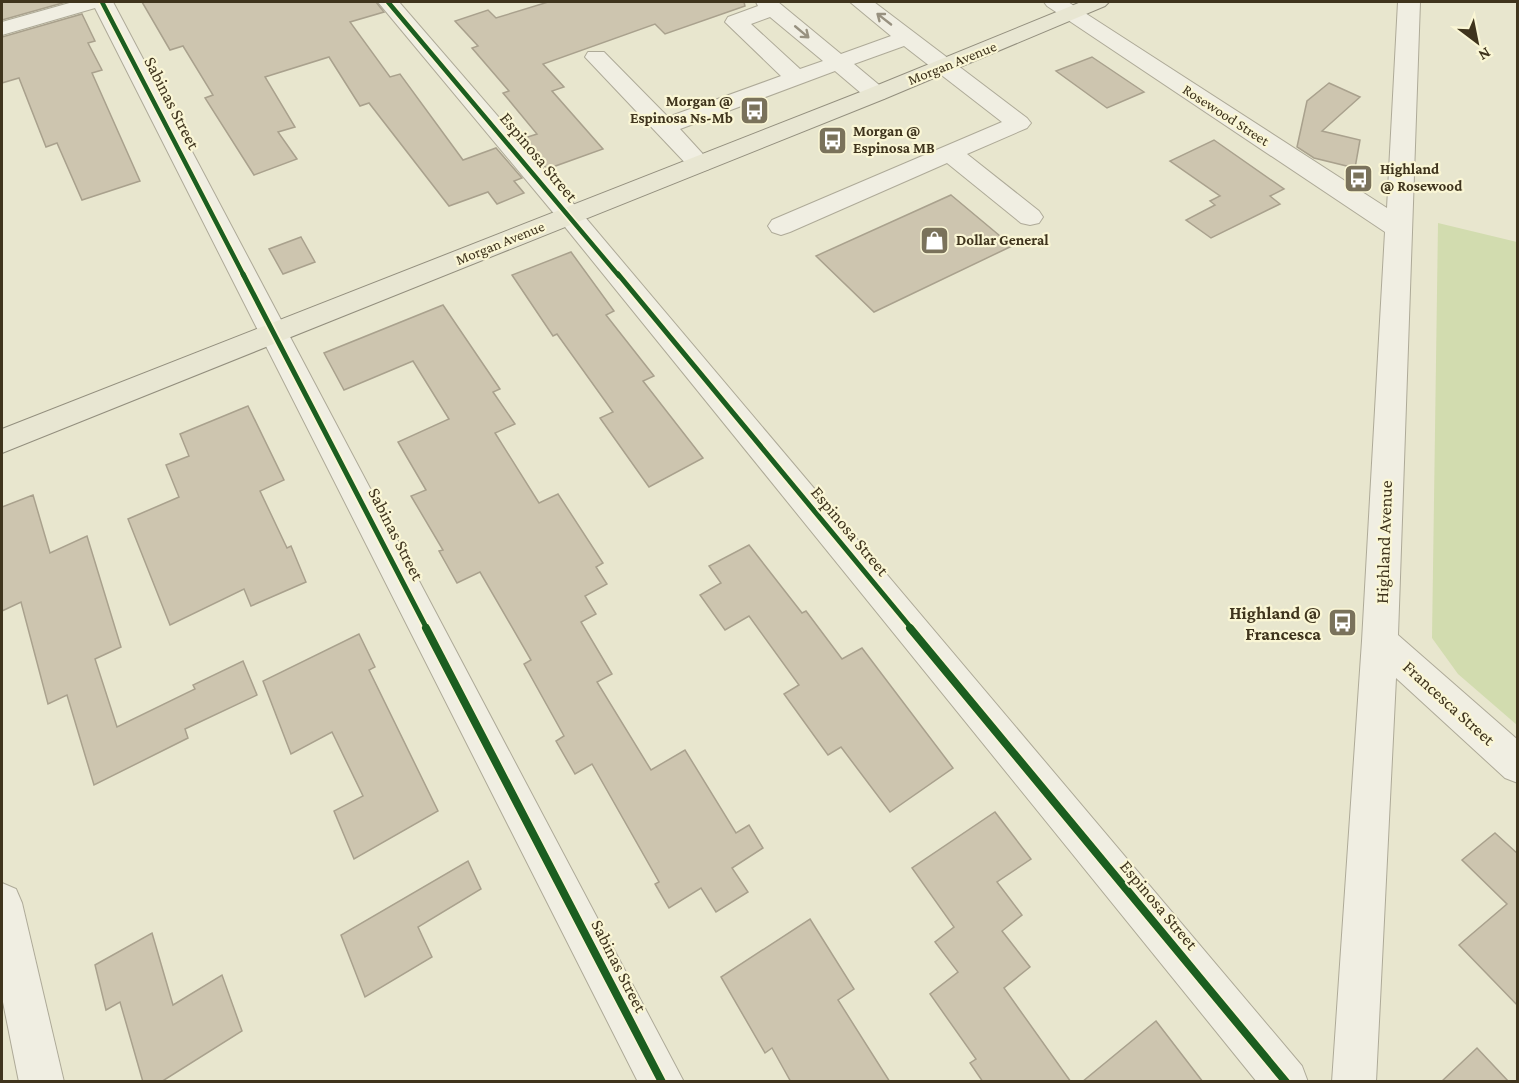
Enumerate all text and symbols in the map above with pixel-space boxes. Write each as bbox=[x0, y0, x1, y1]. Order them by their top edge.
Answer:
north arrow bbox=[1447, 12, 1507, 72]
one-way arrow bbox=[877, 13, 893, 26]
one-way arrow bbox=[794, 25, 809, 39]
street label: Morgan Avenue bbox=[905, 38, 999, 89]
text: N bbox=[1475, 44, 1494, 64]
street label: Sabinas Street bbox=[140, 53, 204, 154]
street label: Rosewood Street bbox=[1180, 81, 1273, 149]
place label: Morgan @ Espinosa Ns-Mb bbox=[630, 93, 733, 126]
bus stop icon: Morgan @ Espinosa Ns-Mb bbox=[738, 94, 770, 126]
street label: Espinosa Street bbox=[496, 108, 583, 207]
place label: Morgan @ Espinosa MB bbox=[853, 123, 935, 156]
bus stop icon: Morgan @ Espinosa MB bbox=[816, 124, 848, 156]
place label: Highland @ Rosewood bbox=[1380, 161, 1463, 194]
bus stop icon: Highland @ Rosewood bbox=[1343, 162, 1375, 194]
street label: Morgan Avenue bbox=[453, 218, 547, 269]
shop icon: Dollar General bbox=[919, 224, 951, 256]
place label: Dollar General bbox=[956, 232, 1049, 248]
street label: Highland Avenue bbox=[1372, 480, 1396, 604]
street label: Espinosa Street bbox=[807, 482, 894, 581]
street label: Sabinas Street bbox=[364, 484, 428, 585]
place label: Highland @ Francesca bbox=[1229, 603, 1321, 644]
bus stop icon: Highland @ Francesca bbox=[1326, 607, 1358, 639]
street label: Francesca Street bbox=[1399, 657, 1500, 750]
street label: Espinosa Street bbox=[1116, 856, 1203, 955]
street label: Sabinas Street bbox=[587, 916, 651, 1017]

